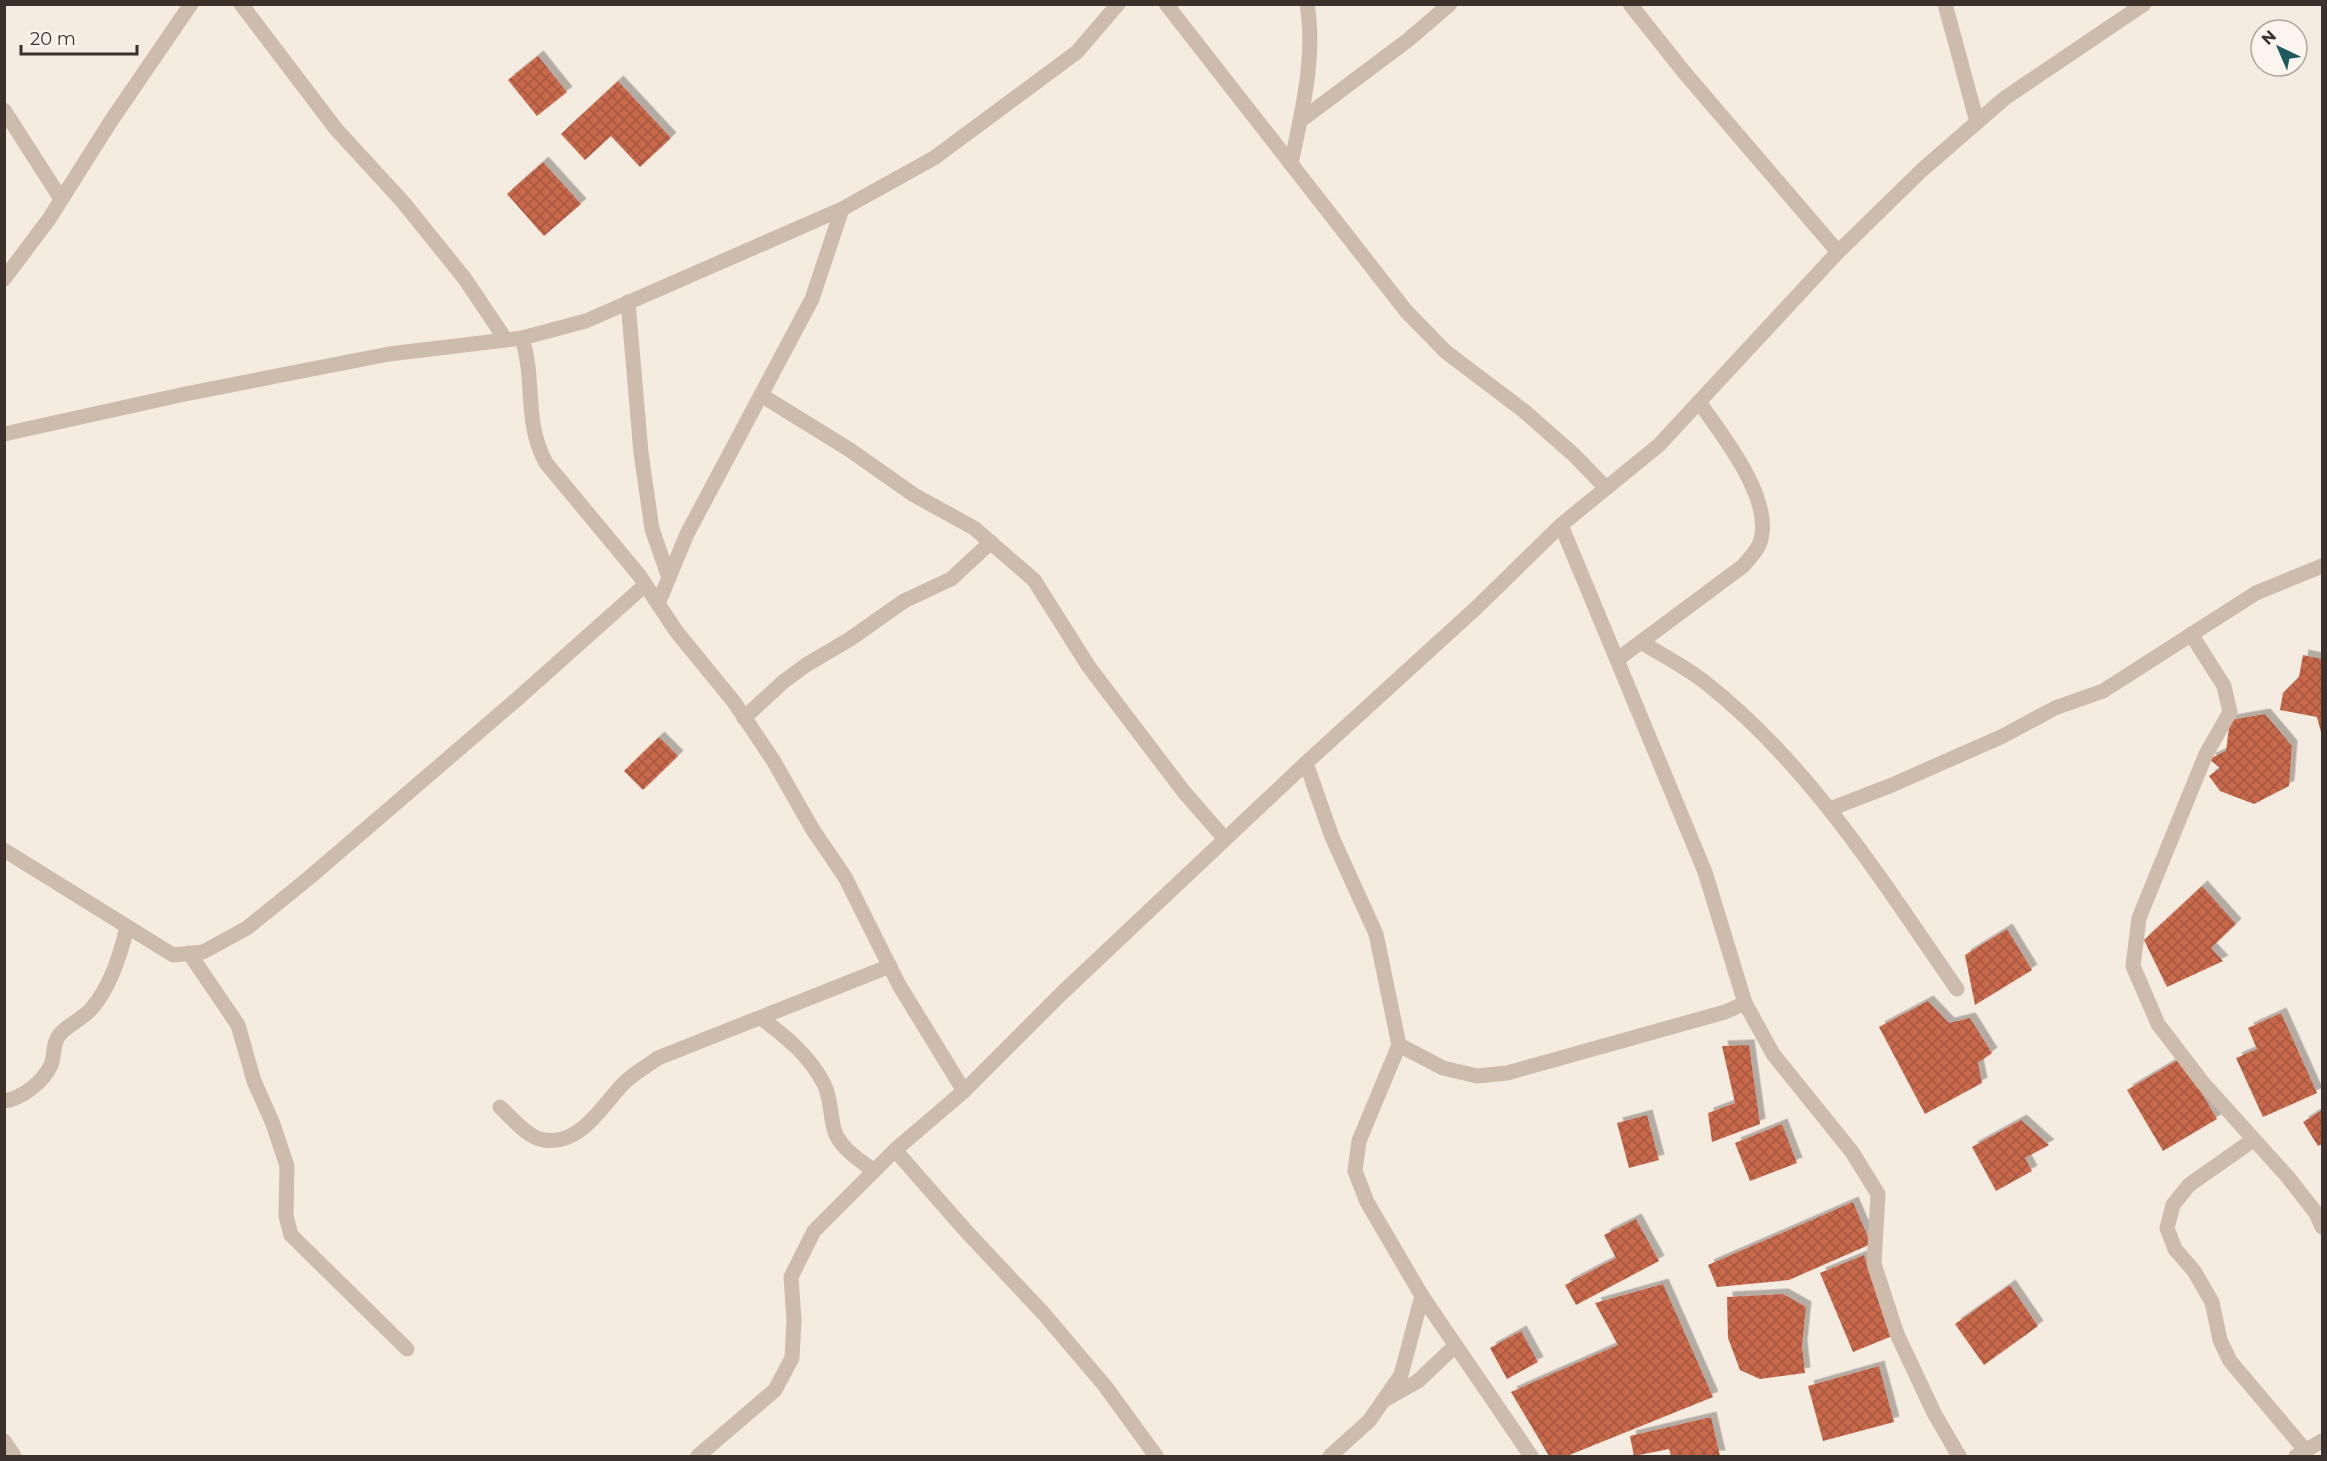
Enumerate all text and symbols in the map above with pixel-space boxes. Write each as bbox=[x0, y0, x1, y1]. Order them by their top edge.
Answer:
scale bar bbox=[21, 18, 136, 56]
north arrow bbox=[2249, 18, 2309, 78]
text: N bbox=[2258, 26, 2280, 49]
text: 20 m bbox=[30, 28, 76, 50]

